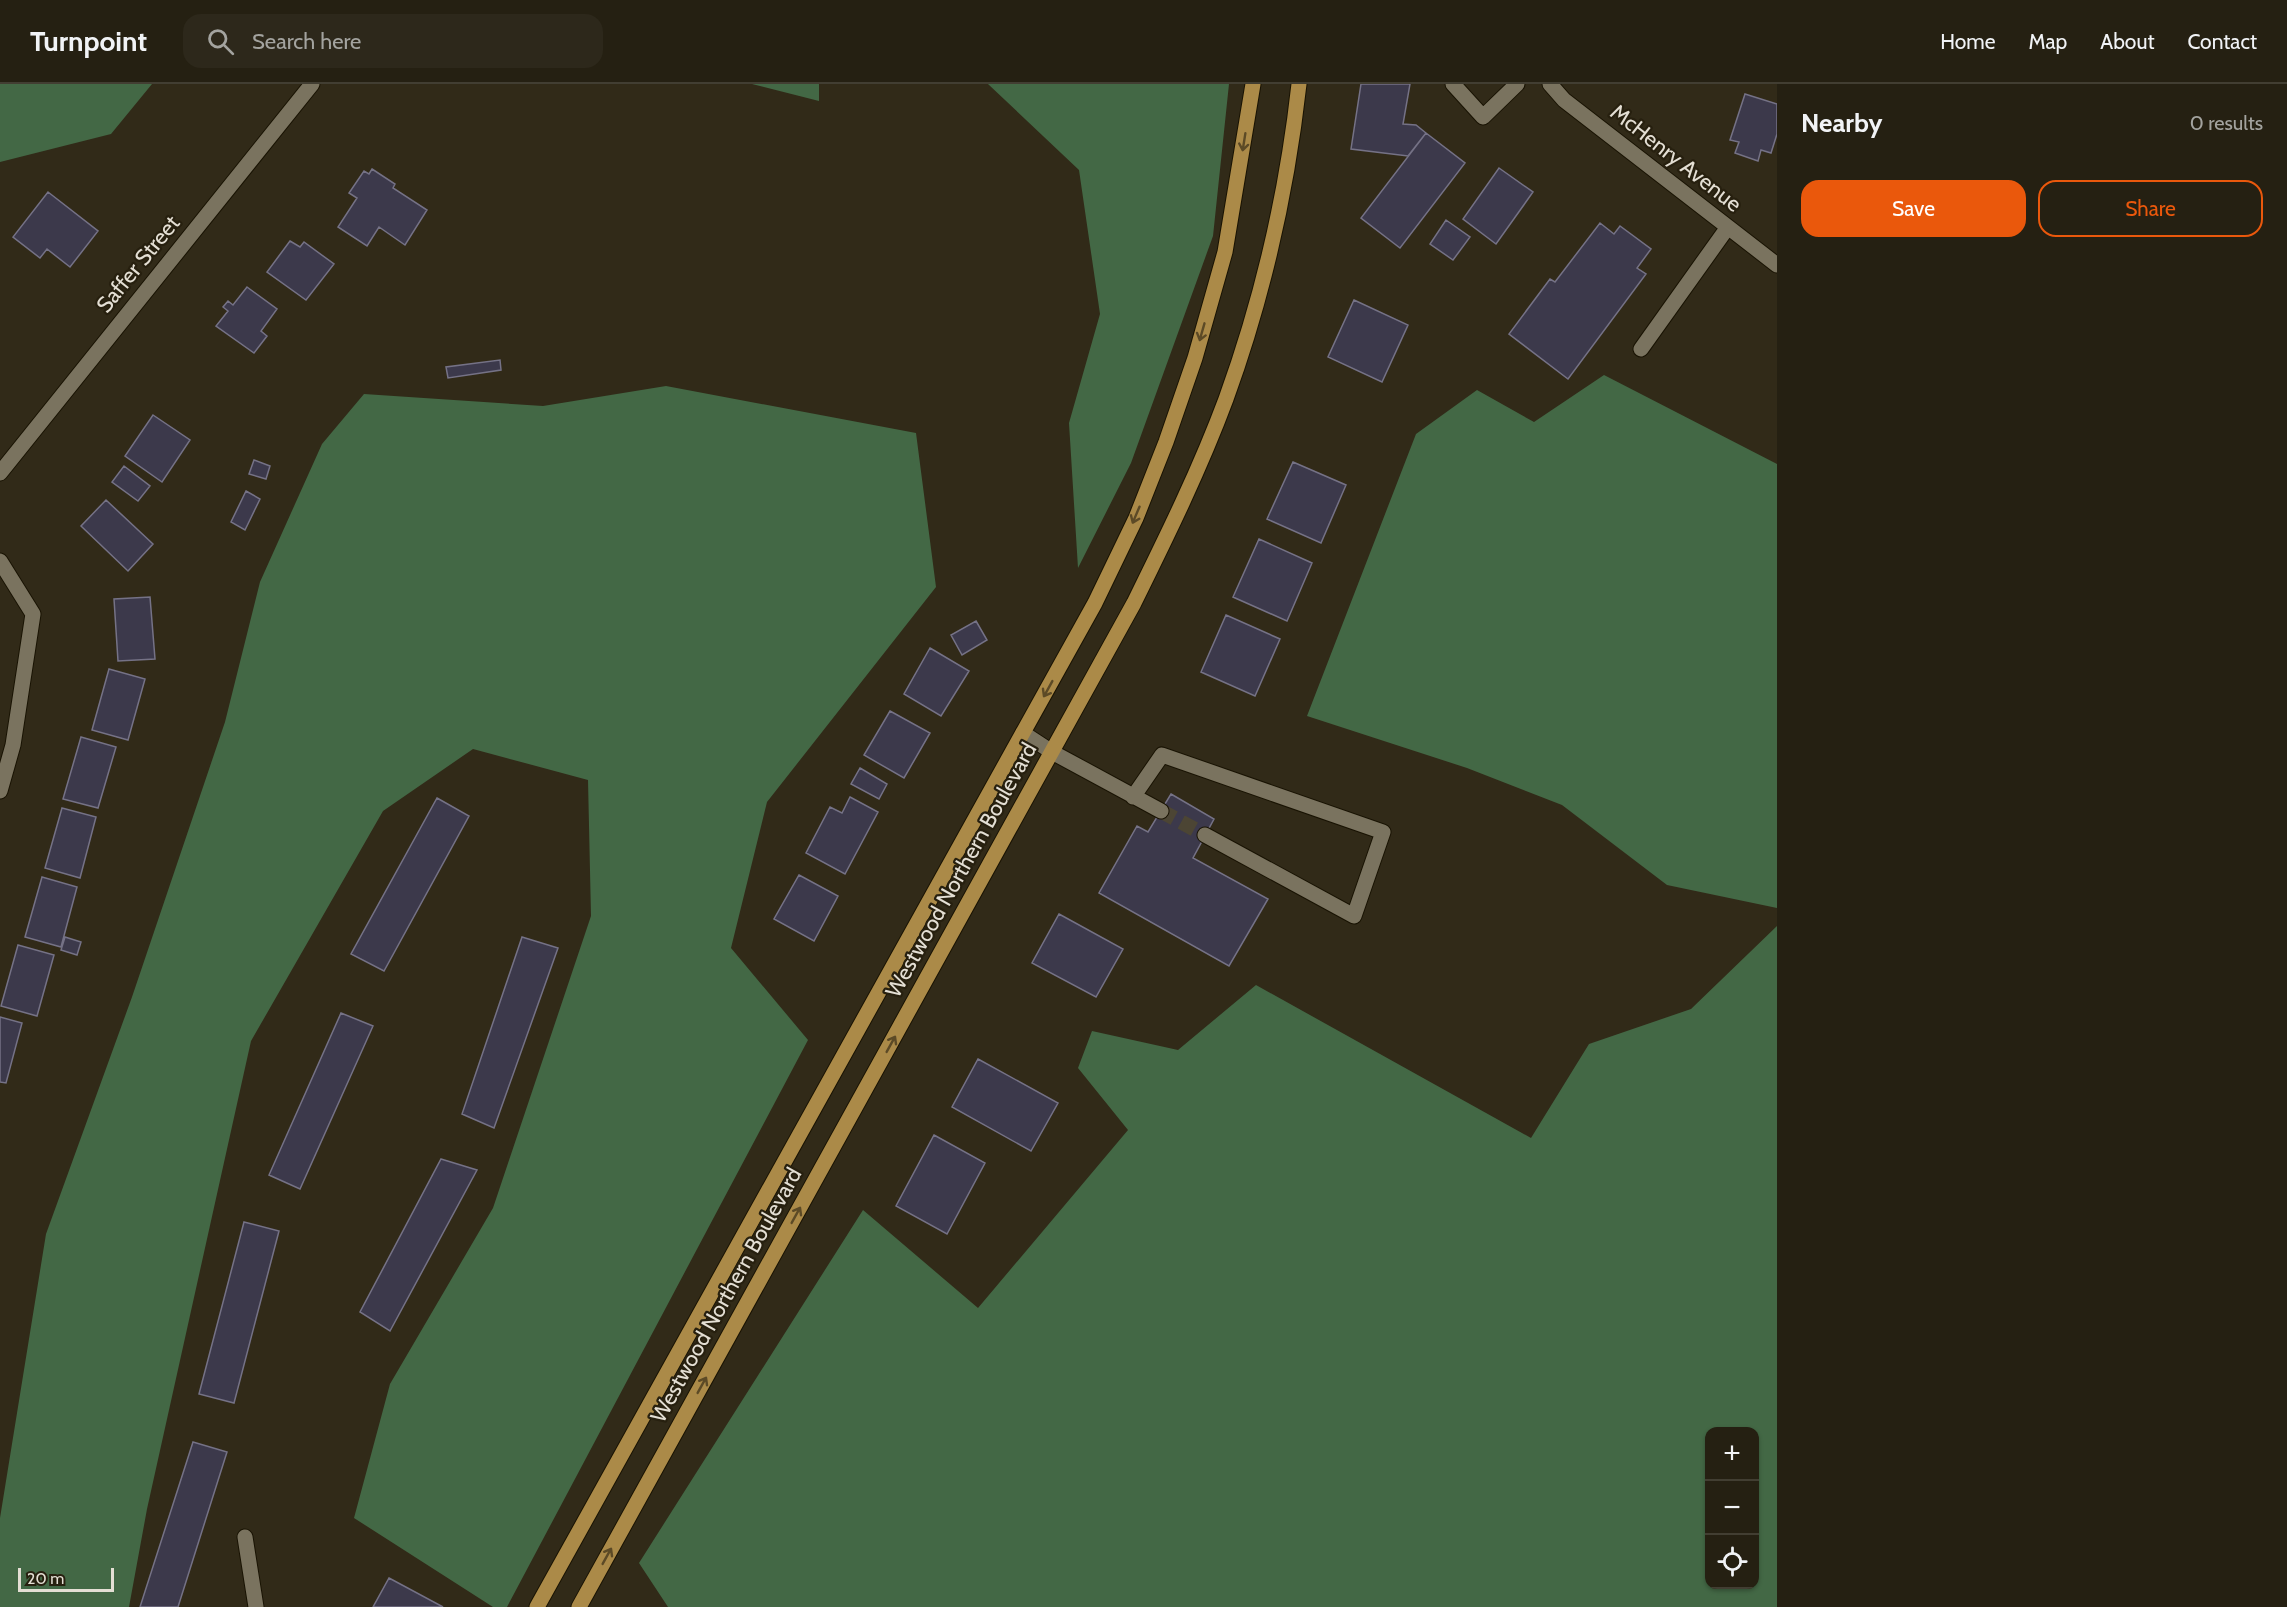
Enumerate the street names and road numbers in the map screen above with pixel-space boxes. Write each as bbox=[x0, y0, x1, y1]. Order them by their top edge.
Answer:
street label: McHenry Avenue bbox=[1605, 98, 1747, 218]
street label: Saffer Street bbox=[91, 209, 186, 318]
street label: Westwood Northern Boulevard bbox=[880, 738, 1042, 1002]
street label: Westwood Northern Boulevard bbox=[645, 1163, 807, 1427]

